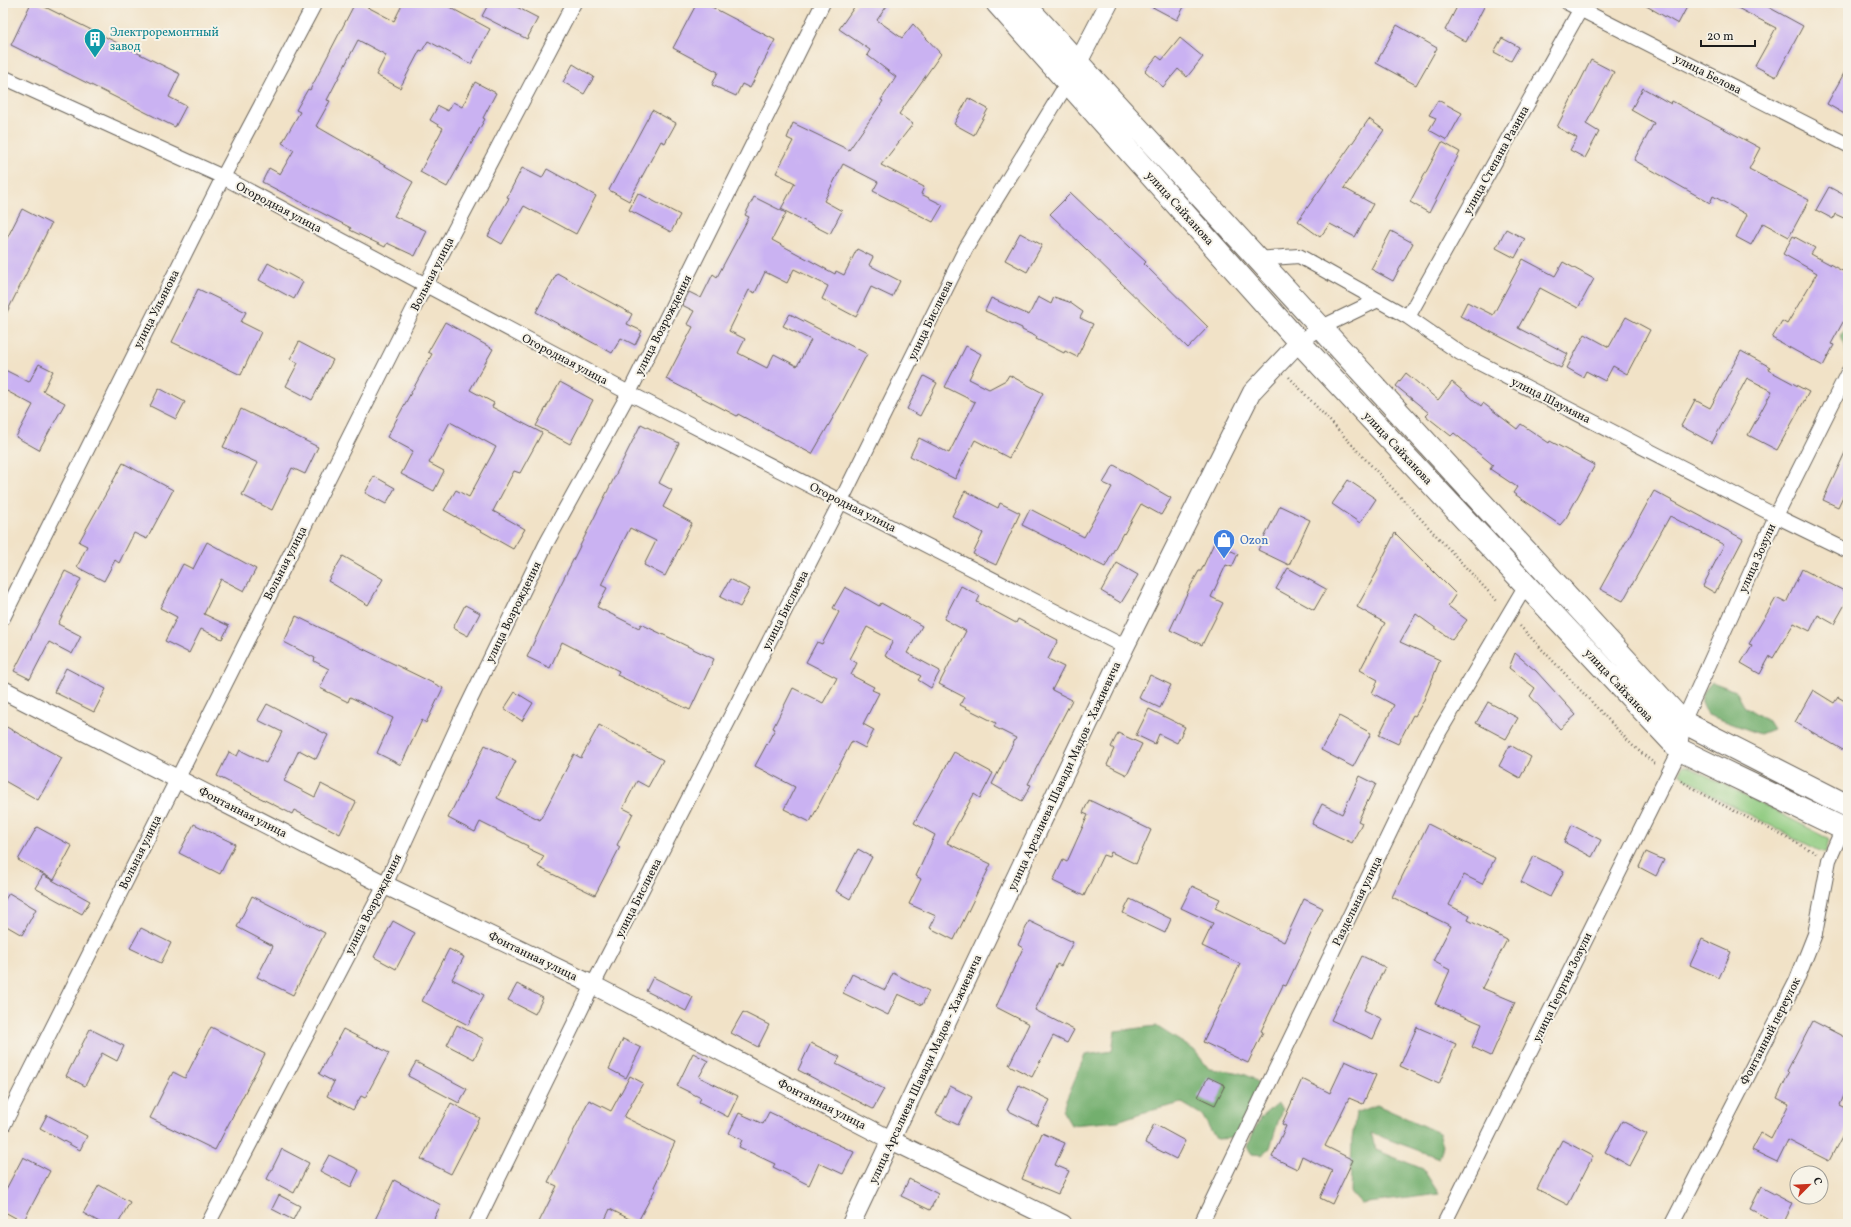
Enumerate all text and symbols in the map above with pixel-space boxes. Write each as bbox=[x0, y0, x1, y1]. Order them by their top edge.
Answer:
scale bar bbox=[1701, 22, 1755, 48]
place label: Электроремонтный завод bbox=[110, 25, 219, 55]
building icon: Электроремонтный завод bbox=[82, 26, 108, 59]
text: 20 m bbox=[1707, 29, 1734, 45]
street label: улица Белова bbox=[1671, 51, 1744, 99]
street label: улица Степана Разина bbox=[1460, 103, 1534, 218]
street label: улица Сайханова bbox=[1142, 168, 1217, 249]
street label: Огородная улица bbox=[233, 178, 324, 237]
street label: Вольная улица bbox=[407, 235, 458, 314]
street label: улица Ульянова bbox=[130, 267, 184, 352]
street label: улица Возрождения bbox=[632, 272, 696, 378]
street label: улица Бислиева bbox=[905, 278, 957, 363]
street label: Огородная улица bbox=[519, 330, 610, 389]
street label: улица Шаумяна bbox=[1508, 374, 1593, 428]
street label: улица Сайханова bbox=[1359, 409, 1435, 489]
street label: Огородная улица bbox=[806, 479, 899, 537]
street label: улица Зозули bbox=[1736, 521, 1780, 595]
street label: Вольная улица bbox=[260, 524, 311, 603]
shop icon: Ozon bbox=[1211, 527, 1237, 560]
place label: Ozon bbox=[1240, 533, 1268, 549]
street label: улица Возрождения bbox=[482, 559, 545, 666]
street label: улица Бислиева bbox=[759, 568, 813, 653]
street label: улица Сайханова bbox=[1580, 646, 1656, 726]
street label: улица Арсалиева Шавади Мадов - Хажиевича bbox=[1005, 659, 1125, 894]
street label: Фонтанная улица bbox=[195, 784, 290, 842]
street label: Вольная улица bbox=[116, 812, 166, 892]
street label: улица Возрождения bbox=[342, 851, 406, 957]
street label: Раздельная улица bbox=[1329, 854, 1387, 949]
street label: улица Бислиева bbox=[612, 856, 666, 941]
street label: Фонтанная улица bbox=[485, 928, 580, 985]
street label: улица Георгия Зозули bbox=[1529, 930, 1596, 1045]
street label: улица Арсалиева Шавади Мадов - Хажиевича bbox=[866, 952, 986, 1187]
street label: Фонтанный переулок bbox=[1737, 974, 1805, 1088]
street label: Фонтанная улица bbox=[774, 1076, 869, 1134]
north arrow bbox=[1789, 1165, 1829, 1205]
text: С bbox=[1808, 1175, 1825, 1188]

